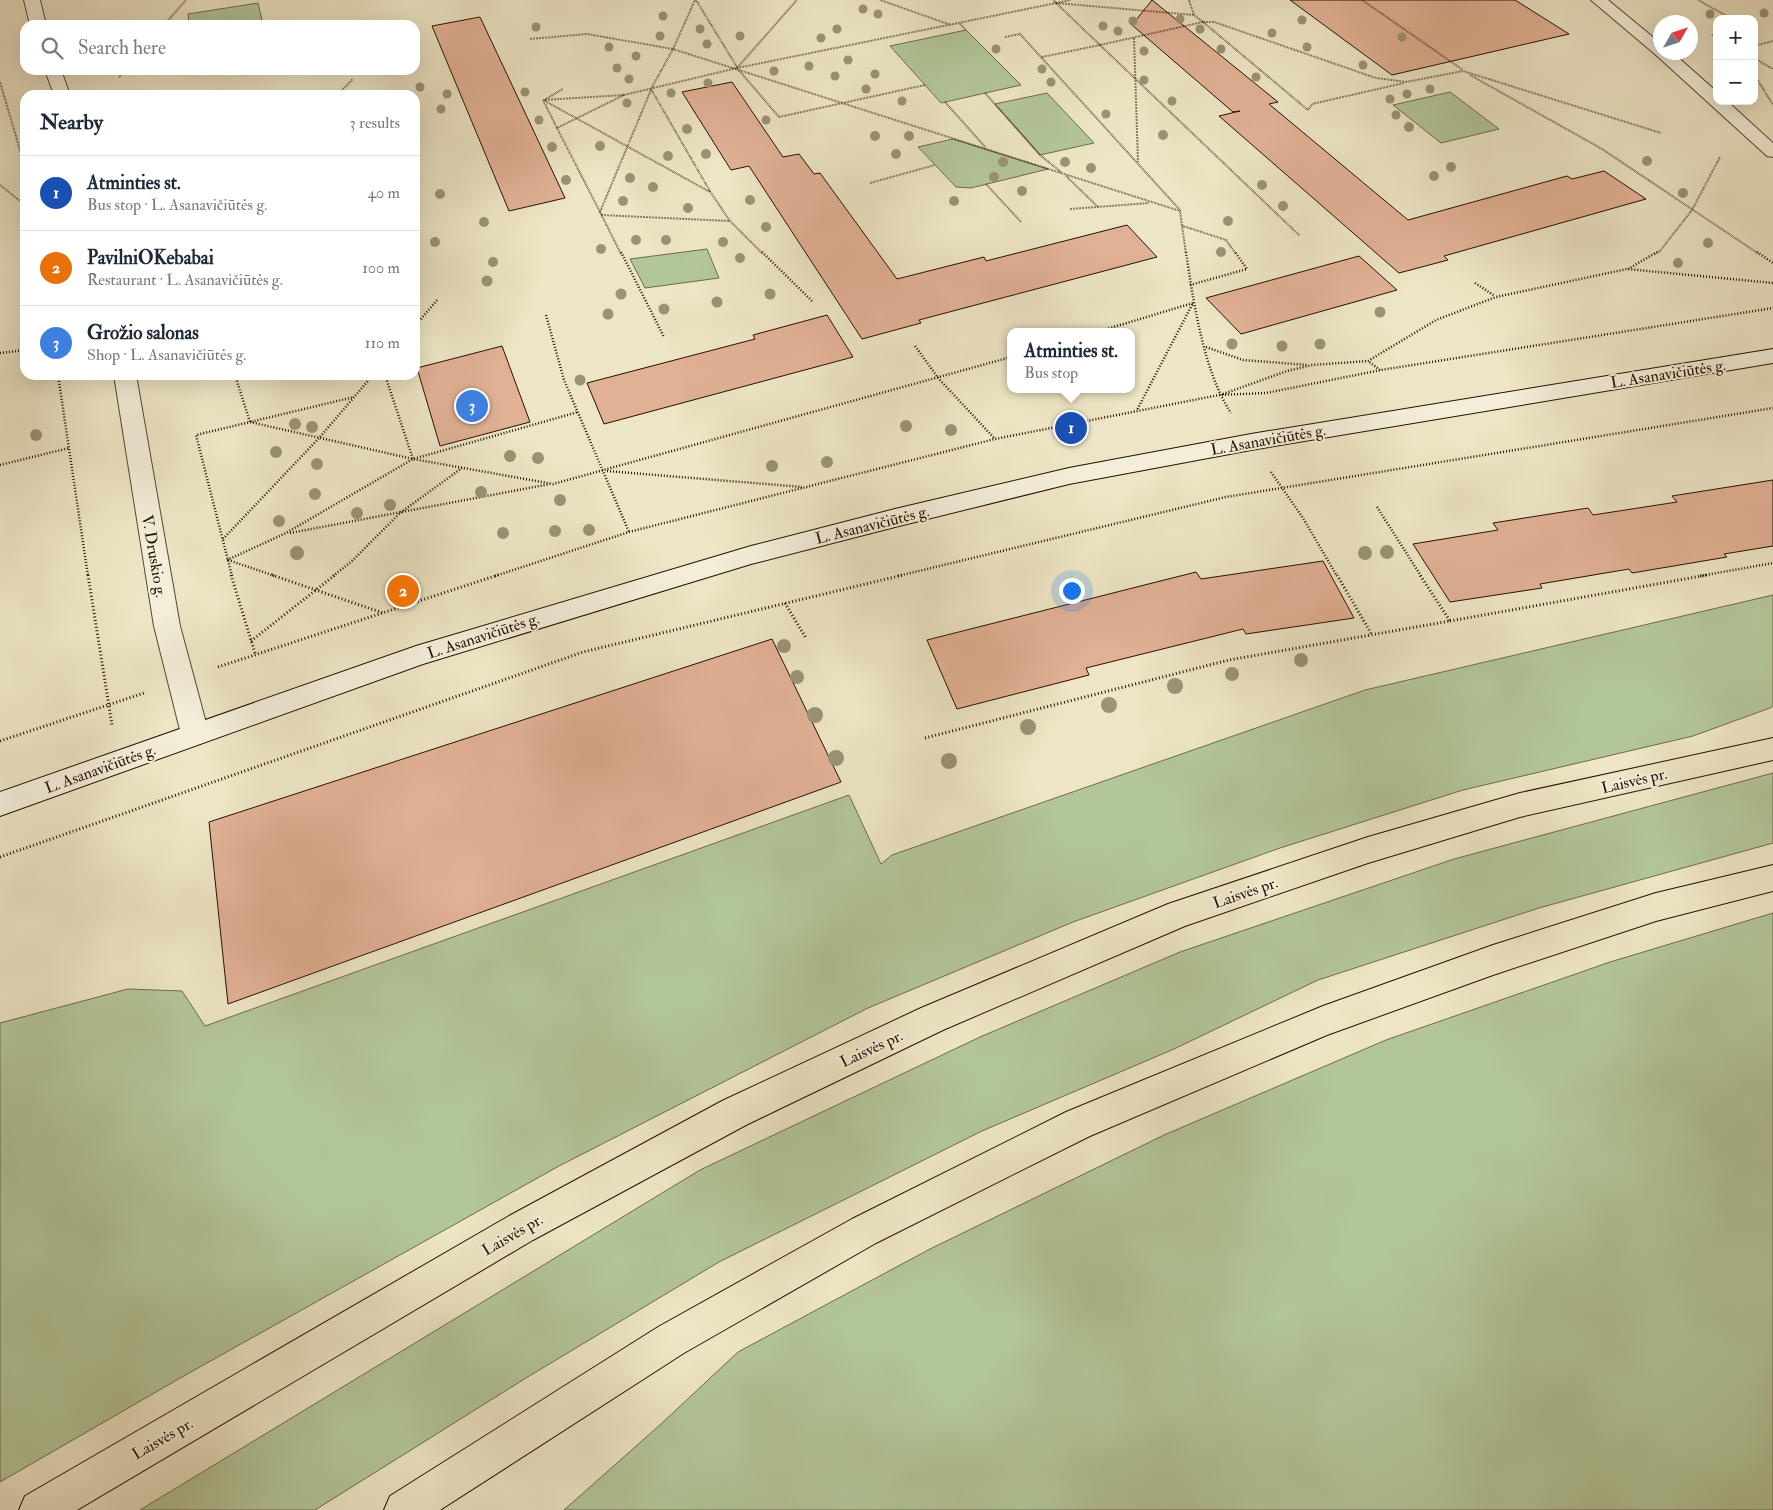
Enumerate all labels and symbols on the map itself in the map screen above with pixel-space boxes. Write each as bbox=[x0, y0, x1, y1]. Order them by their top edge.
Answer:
north arrow bbox=[1653, 15, 1698, 60]
street label: L. Asanavičiūtės g. bbox=[1609, 355, 1727, 393]
pin: 3 bbox=[456, 387, 488, 425]
pin: 1 bbox=[1055, 409, 1087, 447]
street label: L. Asanavičiūtės g. bbox=[1209, 420, 1327, 460]
street label: L. Asanavičiūtės g. bbox=[813, 501, 931, 549]
street label: V. Druskio g. bbox=[137, 513, 171, 599]
pin: 2 bbox=[387, 572, 419, 610]
your location bbox=[1059, 578, 1085, 604]
street label: L. Asanavičiūtės g. bbox=[425, 608, 542, 663]
street label: L. Asanavičiūtės g. bbox=[42, 740, 158, 798]
street label: Laisvės pr. bbox=[1599, 764, 1669, 799]
street label: Laisvės pr. bbox=[1210, 873, 1281, 914]
street label: Laisvės pr. bbox=[837, 1026, 906, 1073]
street label: Laisvės pr. bbox=[478, 1209, 547, 1261]
street label: Laisvės pr. bbox=[128, 1413, 197, 1465]

